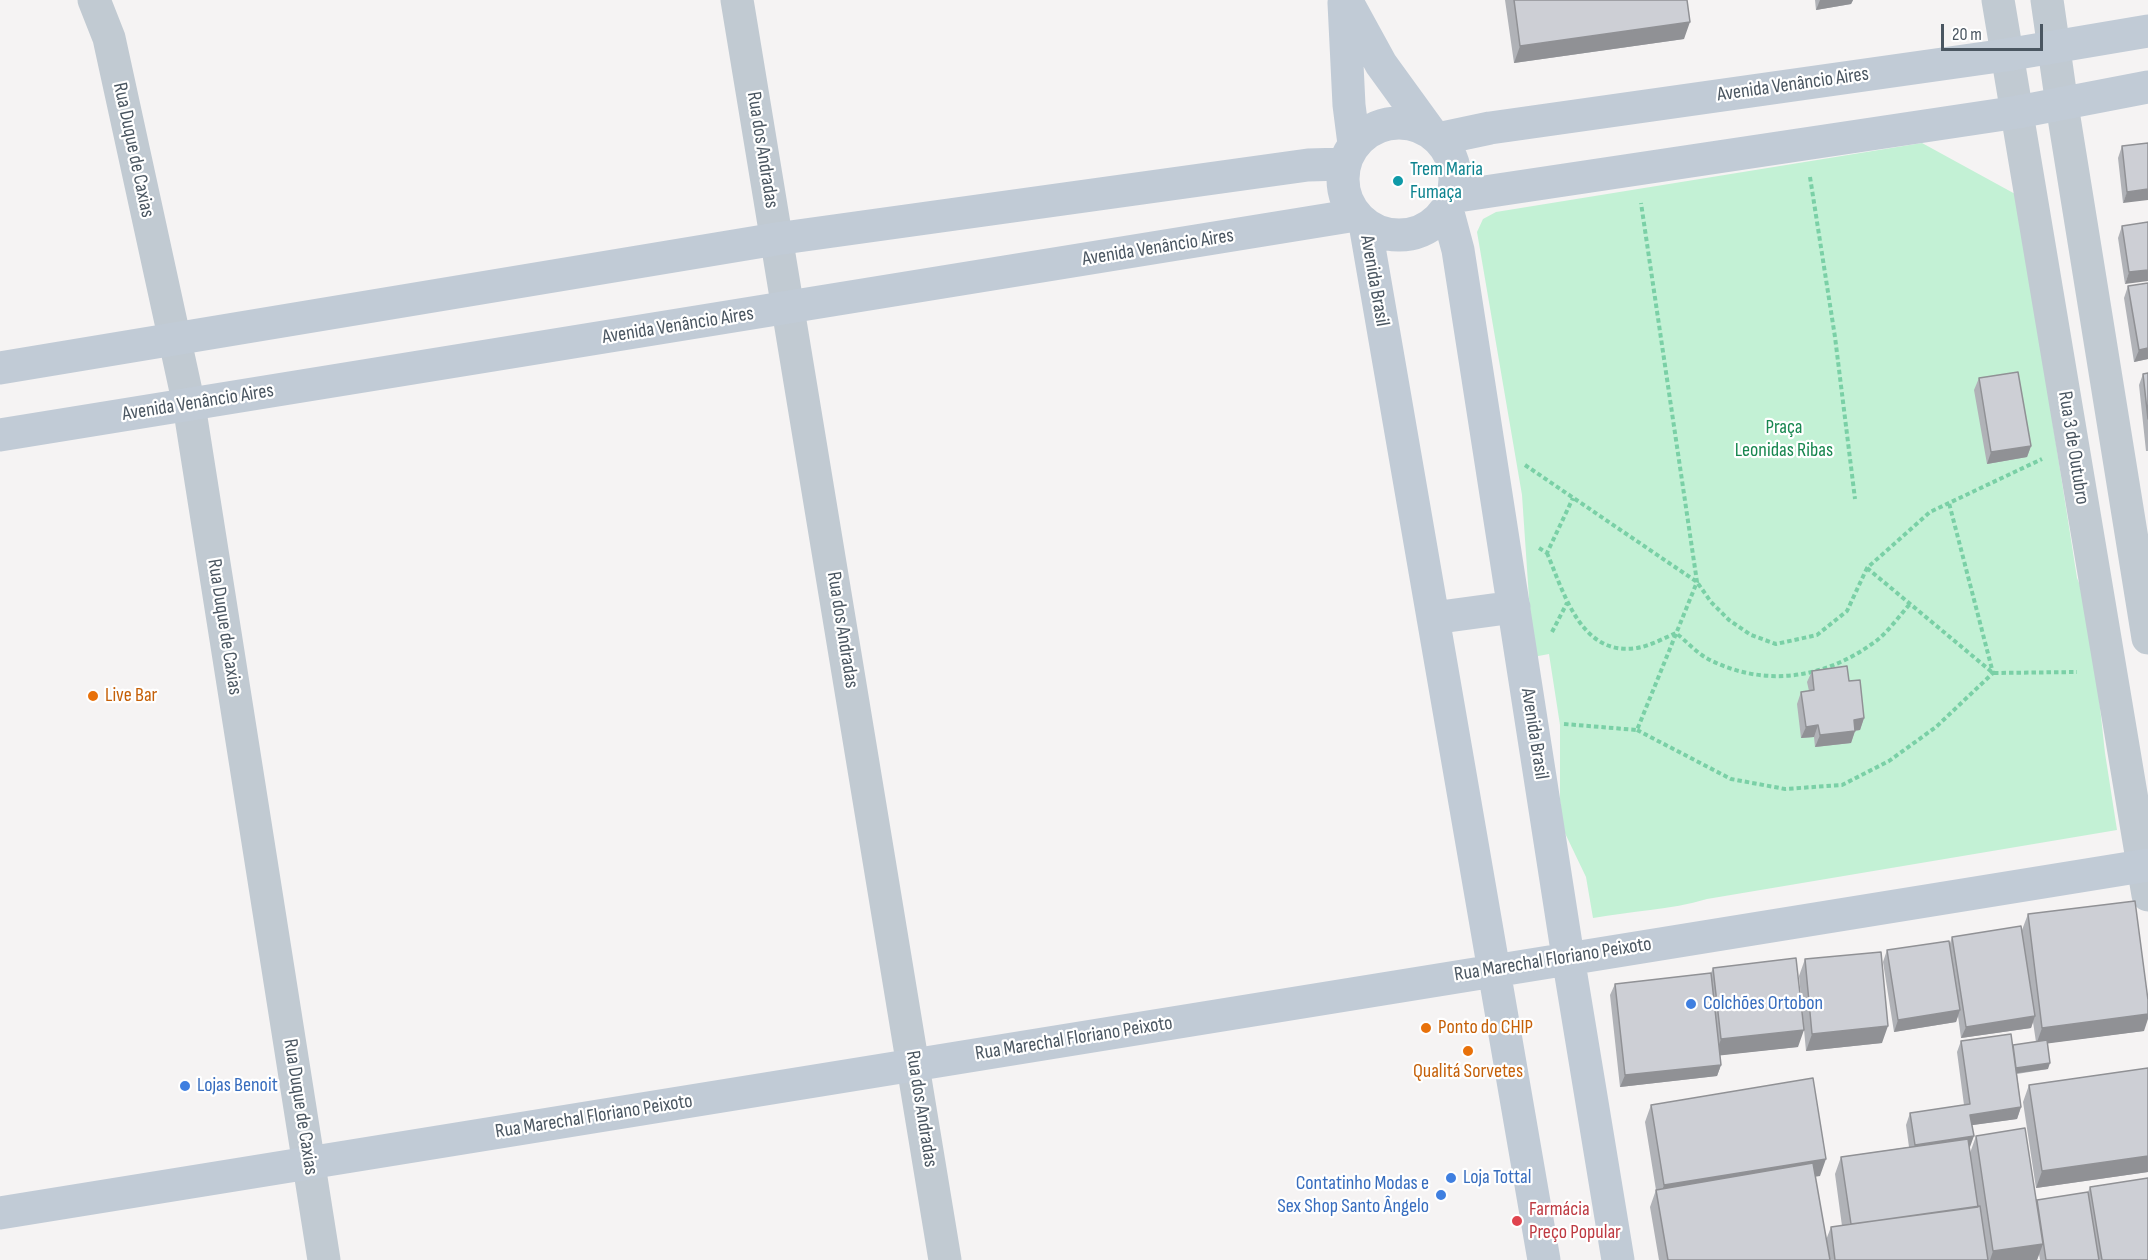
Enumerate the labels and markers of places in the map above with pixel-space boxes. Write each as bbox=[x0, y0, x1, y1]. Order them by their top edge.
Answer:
place label: Trem Maria Fumaça bbox=[1410, 158, 1483, 205]
marker: Trem Maria Fumaça bbox=[1391, 174, 1405, 188]
place label: Live Bar bbox=[105, 684, 157, 708]
marker: Live Bar bbox=[86, 689, 100, 703]
place label: Colchões Ortobon bbox=[1703, 992, 1823, 1016]
marker: Colchões Ortobon bbox=[1684, 997, 1698, 1011]
place label: Ponto do CHIP bbox=[1438, 1016, 1533, 1040]
marker: Ponto do CHIP bbox=[1419, 1021, 1433, 1035]
marker: Qualitá Sorvetes bbox=[1461, 1044, 1475, 1058]
place label: Qualitá Sorvetes bbox=[1413, 1060, 1523, 1084]
place label: Lojas Benoit bbox=[197, 1074, 278, 1098]
marker: Lojas Benoit bbox=[178, 1079, 192, 1093]
place label: Loja Tottal bbox=[1463, 1166, 1532, 1190]
marker: Loja Tottal bbox=[1444, 1171, 1458, 1185]
place label: Contatinho Modas e Sex Shop Santo Ângelo bbox=[1277, 1172, 1429, 1219]
marker: Contatinho Modas e Sex Shop Santo Ângelo bbox=[1434, 1188, 1448, 1202]
place label: Farmácia Preço Popular bbox=[1529, 1198, 1621, 1245]
marker: Farmácia Preço Popular bbox=[1510, 1214, 1524, 1228]

